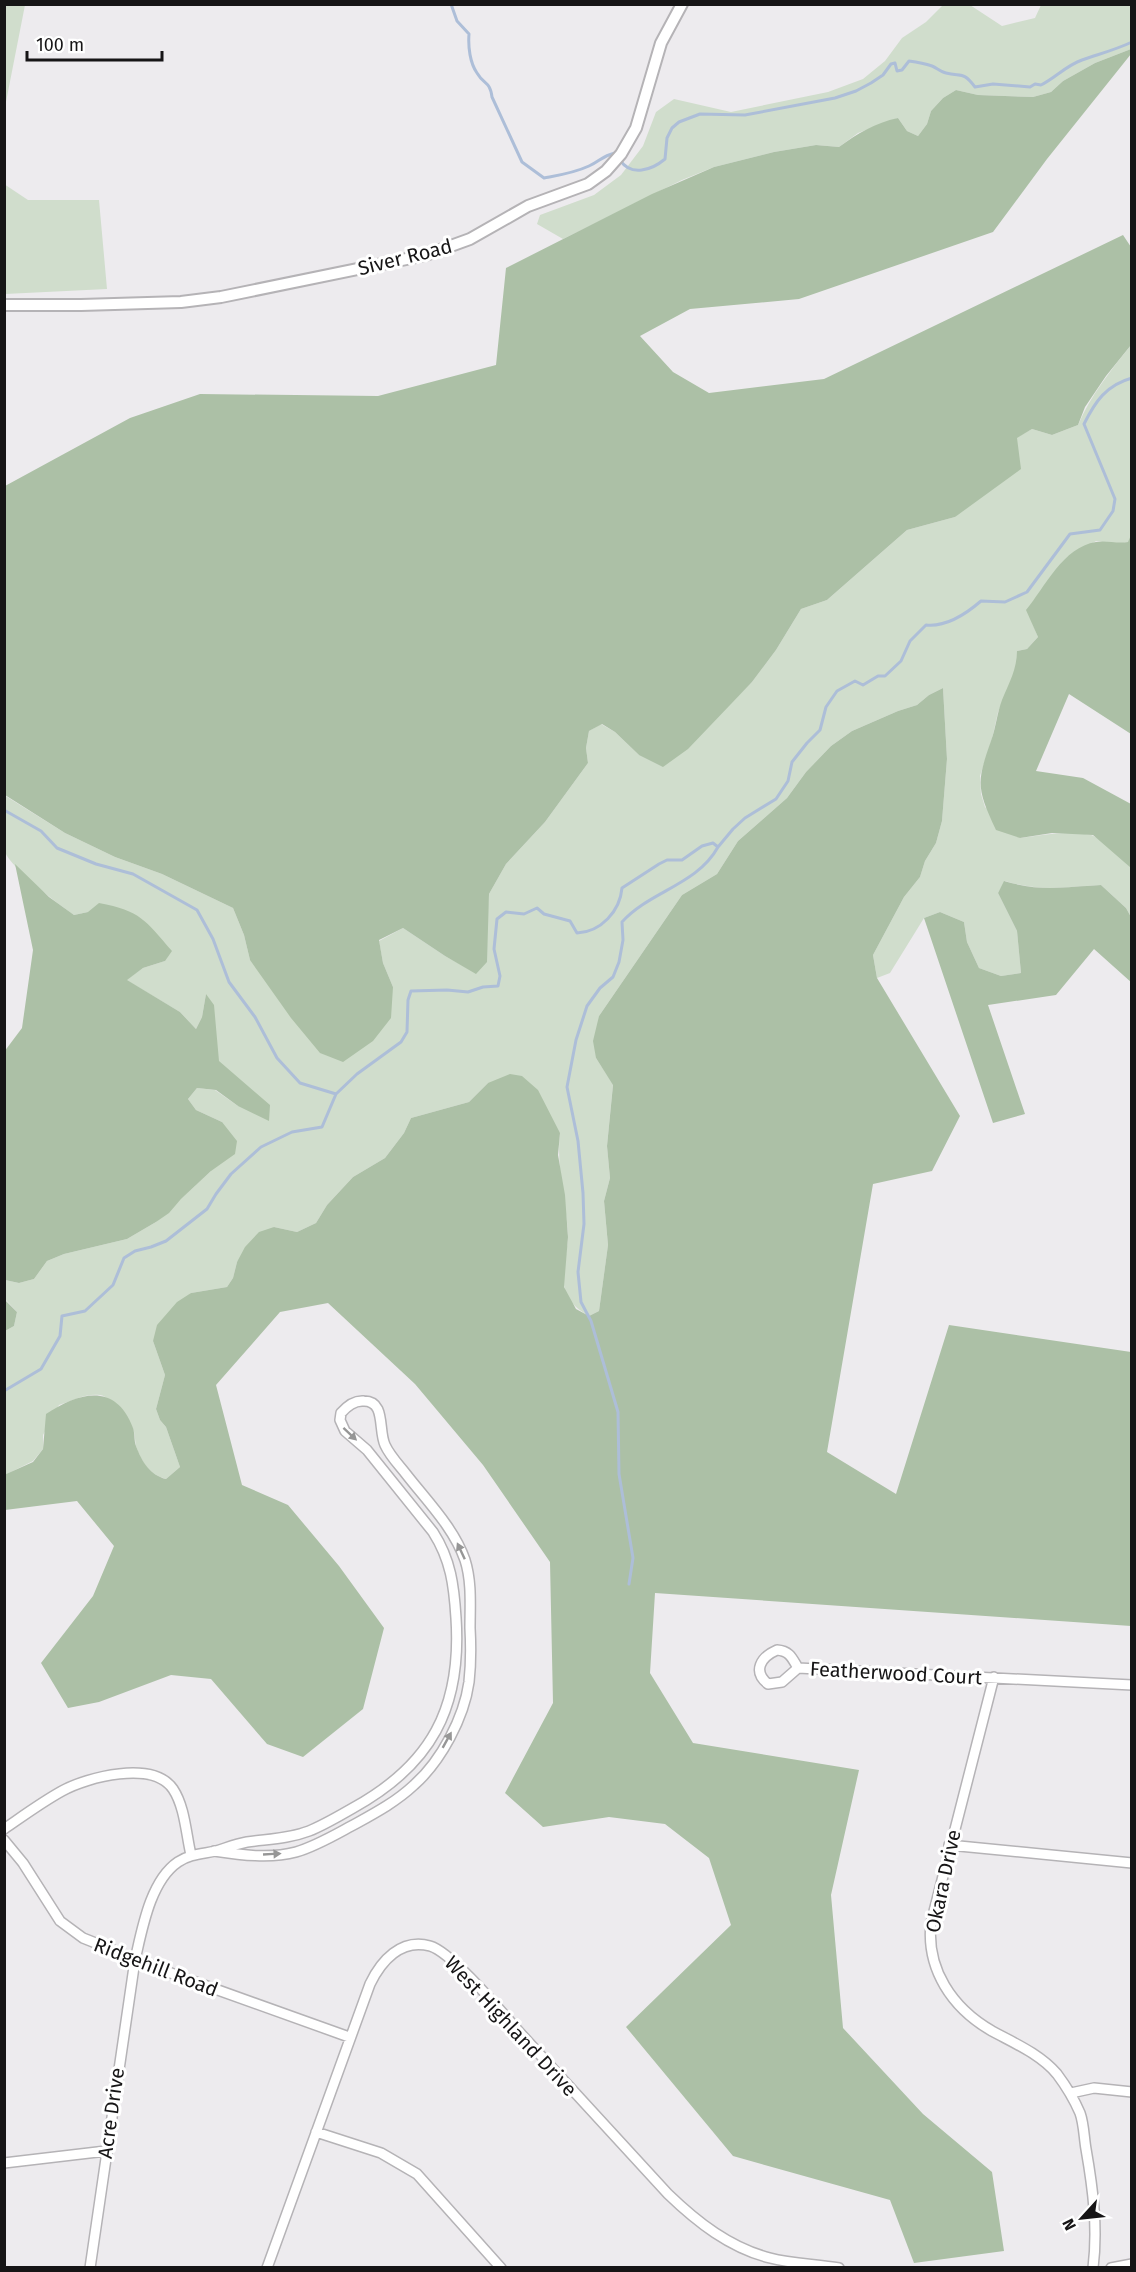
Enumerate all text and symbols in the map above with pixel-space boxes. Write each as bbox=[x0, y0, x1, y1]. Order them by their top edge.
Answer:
scale bar bbox=[27, 24, 162, 62]
text: 100 m bbox=[36, 34, 84, 56]
street label: Siver Road bbox=[355, 234, 455, 280]
one-way arrow bbox=[342, 1427, 357, 1440]
one-way arrow bbox=[456, 1542, 465, 1559]
street label: Featherwood Court bbox=[809, 1657, 983, 1690]
one-way arrow bbox=[442, 1731, 452, 1748]
street label: Okara Drive bbox=[920, 1827, 966, 1935]
one-way arrow bbox=[263, 1850, 282, 1859]
street label: Ridgehill Road bbox=[90, 1932, 222, 2002]
street label: West Highland Drive bbox=[440, 1951, 582, 2101]
street label: Acre Drive bbox=[93, 2066, 129, 2160]
north arrow bbox=[1052, 2188, 1112, 2248]
text: N bbox=[1058, 2216, 1080, 2234]

